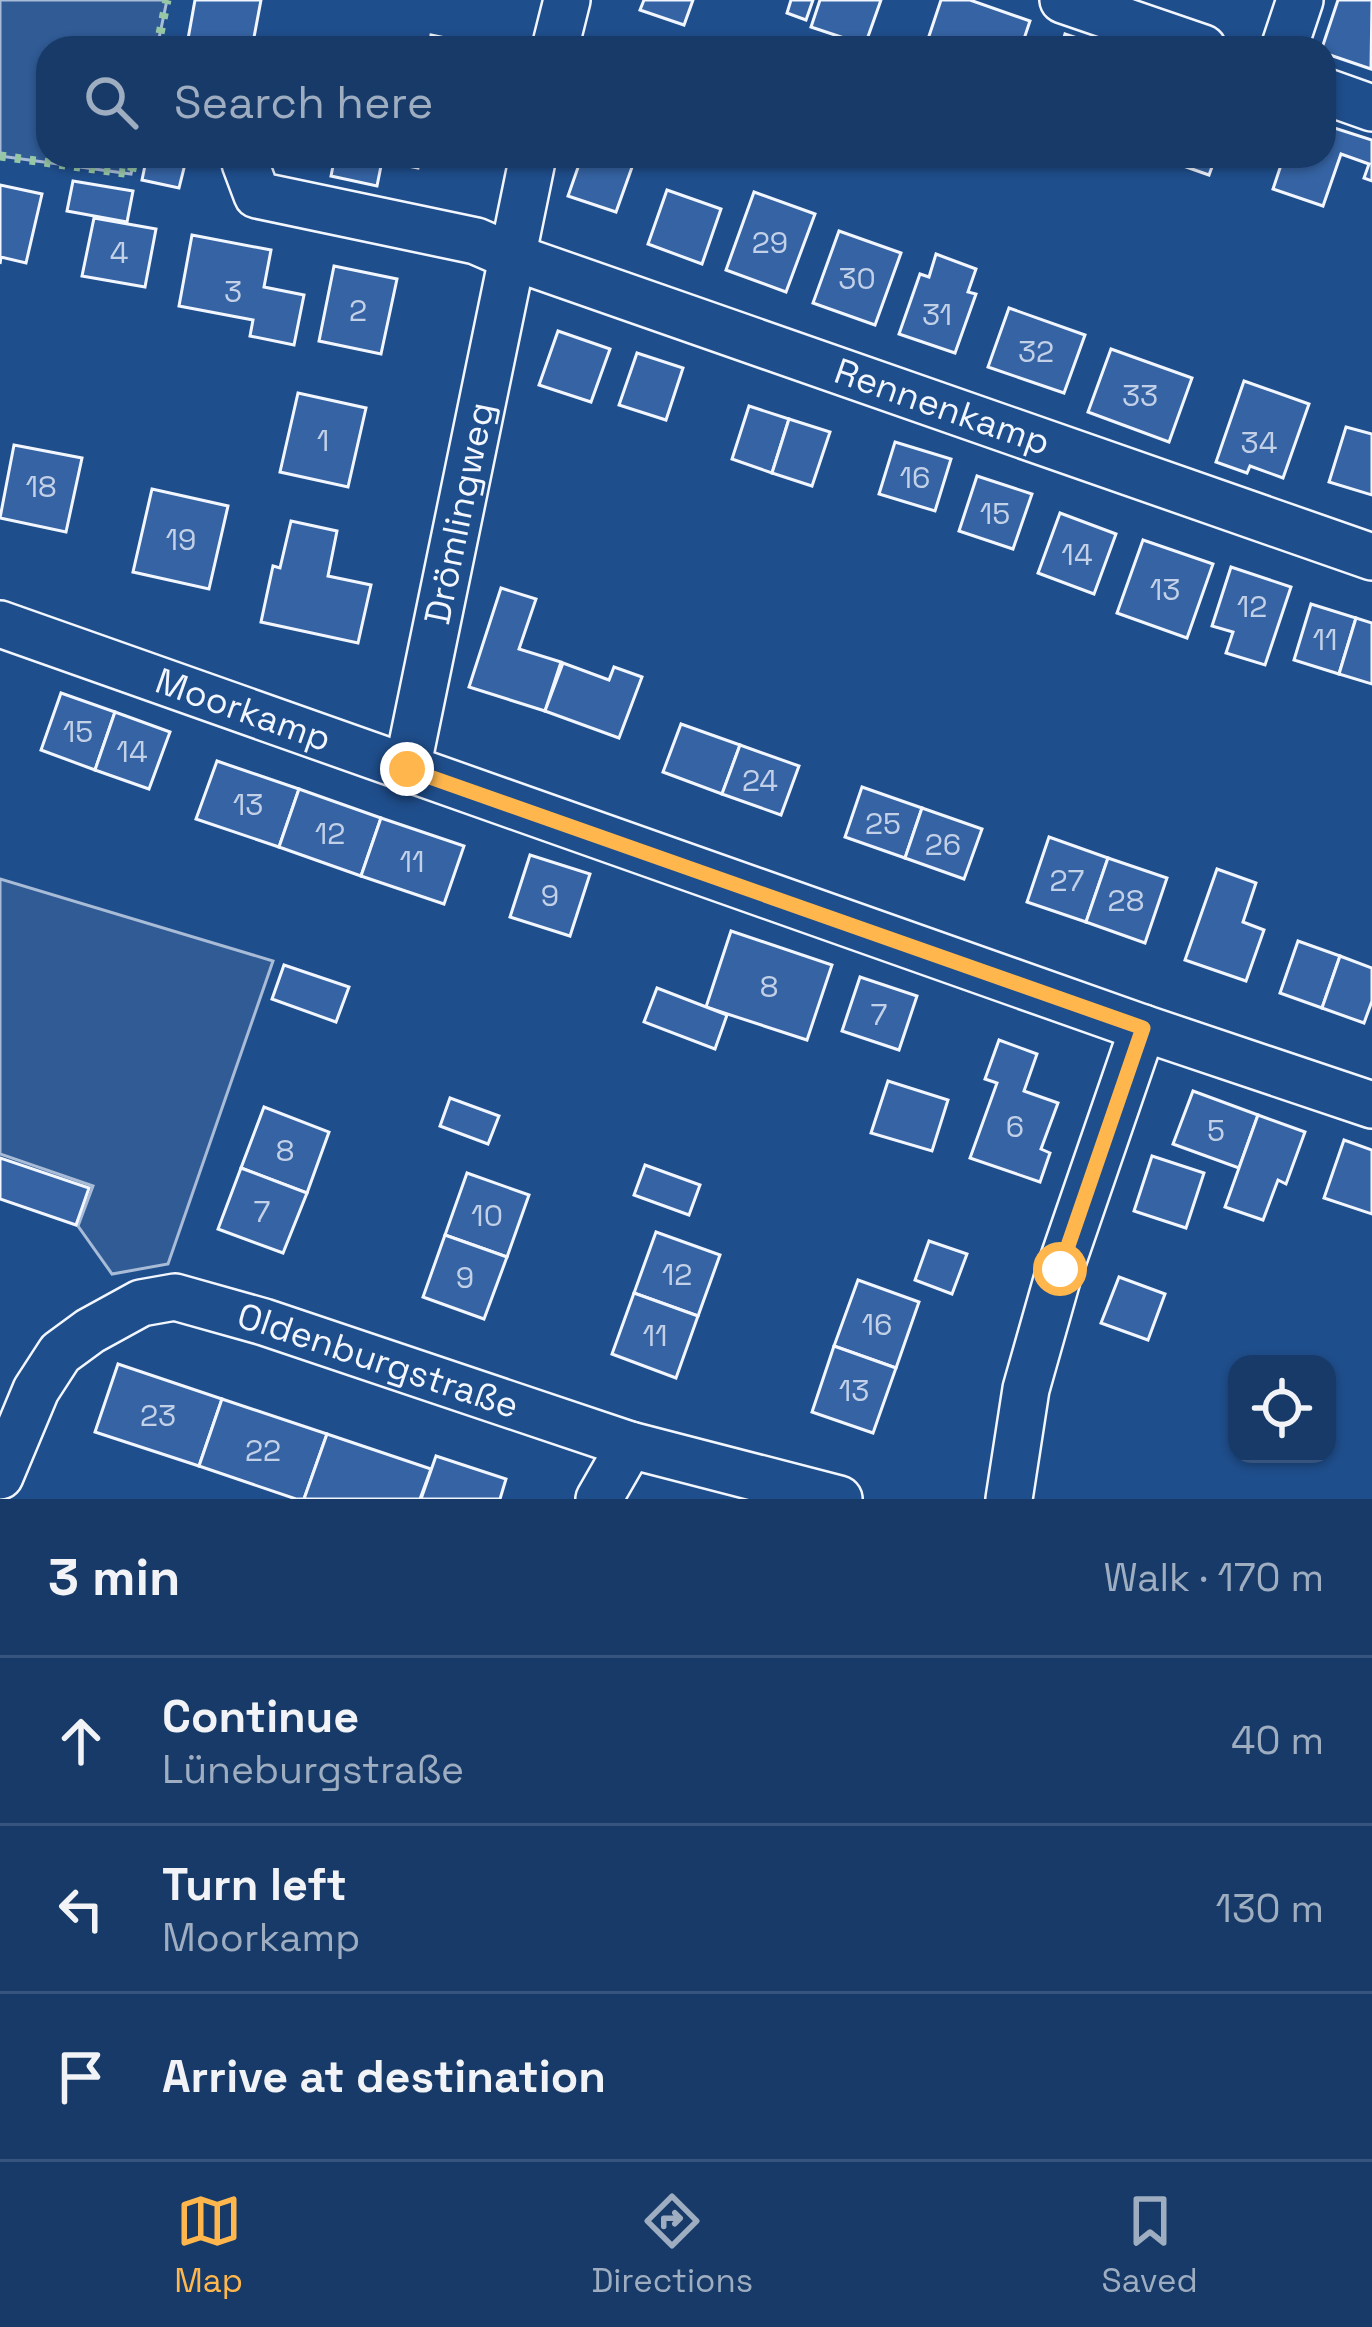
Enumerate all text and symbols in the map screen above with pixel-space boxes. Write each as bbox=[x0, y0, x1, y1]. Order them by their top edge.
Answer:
search box bbox=[36, 36, 1336, 168]
icon: search bbox=[78, 69, 144, 135]
text: Search here bbox=[174, 74, 433, 131]
house number: 29 bbox=[752, 223, 788, 262]
house number: 4 bbox=[110, 233, 128, 272]
house number: 30 bbox=[838, 259, 876, 298]
house number: 3 bbox=[224, 272, 242, 311]
house number: 2 bbox=[349, 291, 367, 330]
house number: 31 bbox=[922, 295, 952, 334]
house number: 32 bbox=[1018, 332, 1054, 371]
street label: Rennenkamp bbox=[828, 348, 1056, 466]
house number: 33 bbox=[1122, 376, 1158, 415]
street label: Drömlingweg bbox=[414, 398, 505, 629]
house number: 1 bbox=[317, 421, 329, 460]
house number: 34 bbox=[1241, 423, 1277, 462]
house number: 16 bbox=[900, 458, 930, 497]
house number: 18 bbox=[25, 467, 57, 506]
house number: 15 bbox=[980, 494, 1010, 533]
house number: 19 bbox=[166, 520, 196, 559]
house number: 14 bbox=[1061, 535, 1093, 574]
house number: 13 bbox=[1150, 570, 1180, 609]
house number: 12 bbox=[1237, 587, 1267, 626]
house number: 11 bbox=[1312, 620, 1338, 659]
street label: Moorkamp bbox=[149, 658, 337, 762]
house number: 15 bbox=[63, 712, 93, 751]
house number: 14 bbox=[116, 732, 148, 771]
route end bbox=[380, 742, 434, 796]
house number: 24 bbox=[742, 761, 778, 800]
house number: 13 bbox=[233, 785, 263, 824]
house number: 25 bbox=[865, 804, 901, 843]
house number: 12 bbox=[315, 814, 345, 853]
house number: 26 bbox=[925, 825, 961, 864]
house number: 11 bbox=[399, 842, 425, 881]
house number: 27 bbox=[1050, 861, 1084, 900]
house number: 9 bbox=[541, 876, 559, 915]
house number: 28 bbox=[1108, 881, 1144, 920]
house number: 8 bbox=[760, 967, 778, 1006]
house number: 7 bbox=[871, 995, 887, 1034]
house number: 6 bbox=[1006, 1107, 1024, 1146]
house number: 5 bbox=[1207, 1111, 1225, 1150]
house number: 8 bbox=[276, 1131, 294, 1170]
house number: 7 bbox=[254, 1192, 270, 1231]
house number: 10 bbox=[471, 1196, 503, 1235]
route start bbox=[1033, 1242, 1087, 1296]
house number: 12 bbox=[662, 1255, 692, 1294]
house number: 9 bbox=[456, 1258, 474, 1297]
street label: Oldenburgstraße bbox=[232, 1293, 524, 1429]
house number: 16 bbox=[862, 1305, 892, 1344]
house number: 11 bbox=[642, 1316, 668, 1355]
map controls bbox=[1228, 1355, 1336, 1463]
button: locate bbox=[1228, 1355, 1336, 1463]
house number: 13 bbox=[839, 1371, 869, 1410]
house number: 23 bbox=[140, 1396, 176, 1435]
house number: 22 bbox=[245, 1431, 281, 1470]
text: 3 min bbox=[48, 1545, 181, 1610]
text: Walk · 170 m bbox=[1103, 1553, 1324, 1602]
text: Continue bbox=[162, 1688, 359, 1745]
icon: ahead bbox=[48, 1708, 114, 1774]
text: 40 m bbox=[1231, 1716, 1324, 1765]
text: Lüneburgstraße bbox=[162, 1745, 464, 1794]
text: Turn left bbox=[162, 1856, 347, 1913]
icon: left bbox=[48, 1876, 114, 1942]
text: 130 m bbox=[1216, 1884, 1324, 1933]
text: Moorkamp bbox=[162, 1913, 360, 1962]
icon: arrive bbox=[48, 2044, 114, 2110]
text: Arrive at destination bbox=[162, 2048, 606, 2105]
tab: Map bbox=[174, 2188, 243, 2302]
tab: Directions bbox=[591, 2188, 753, 2302]
tab: Saved bbox=[1102, 2188, 1198, 2302]

